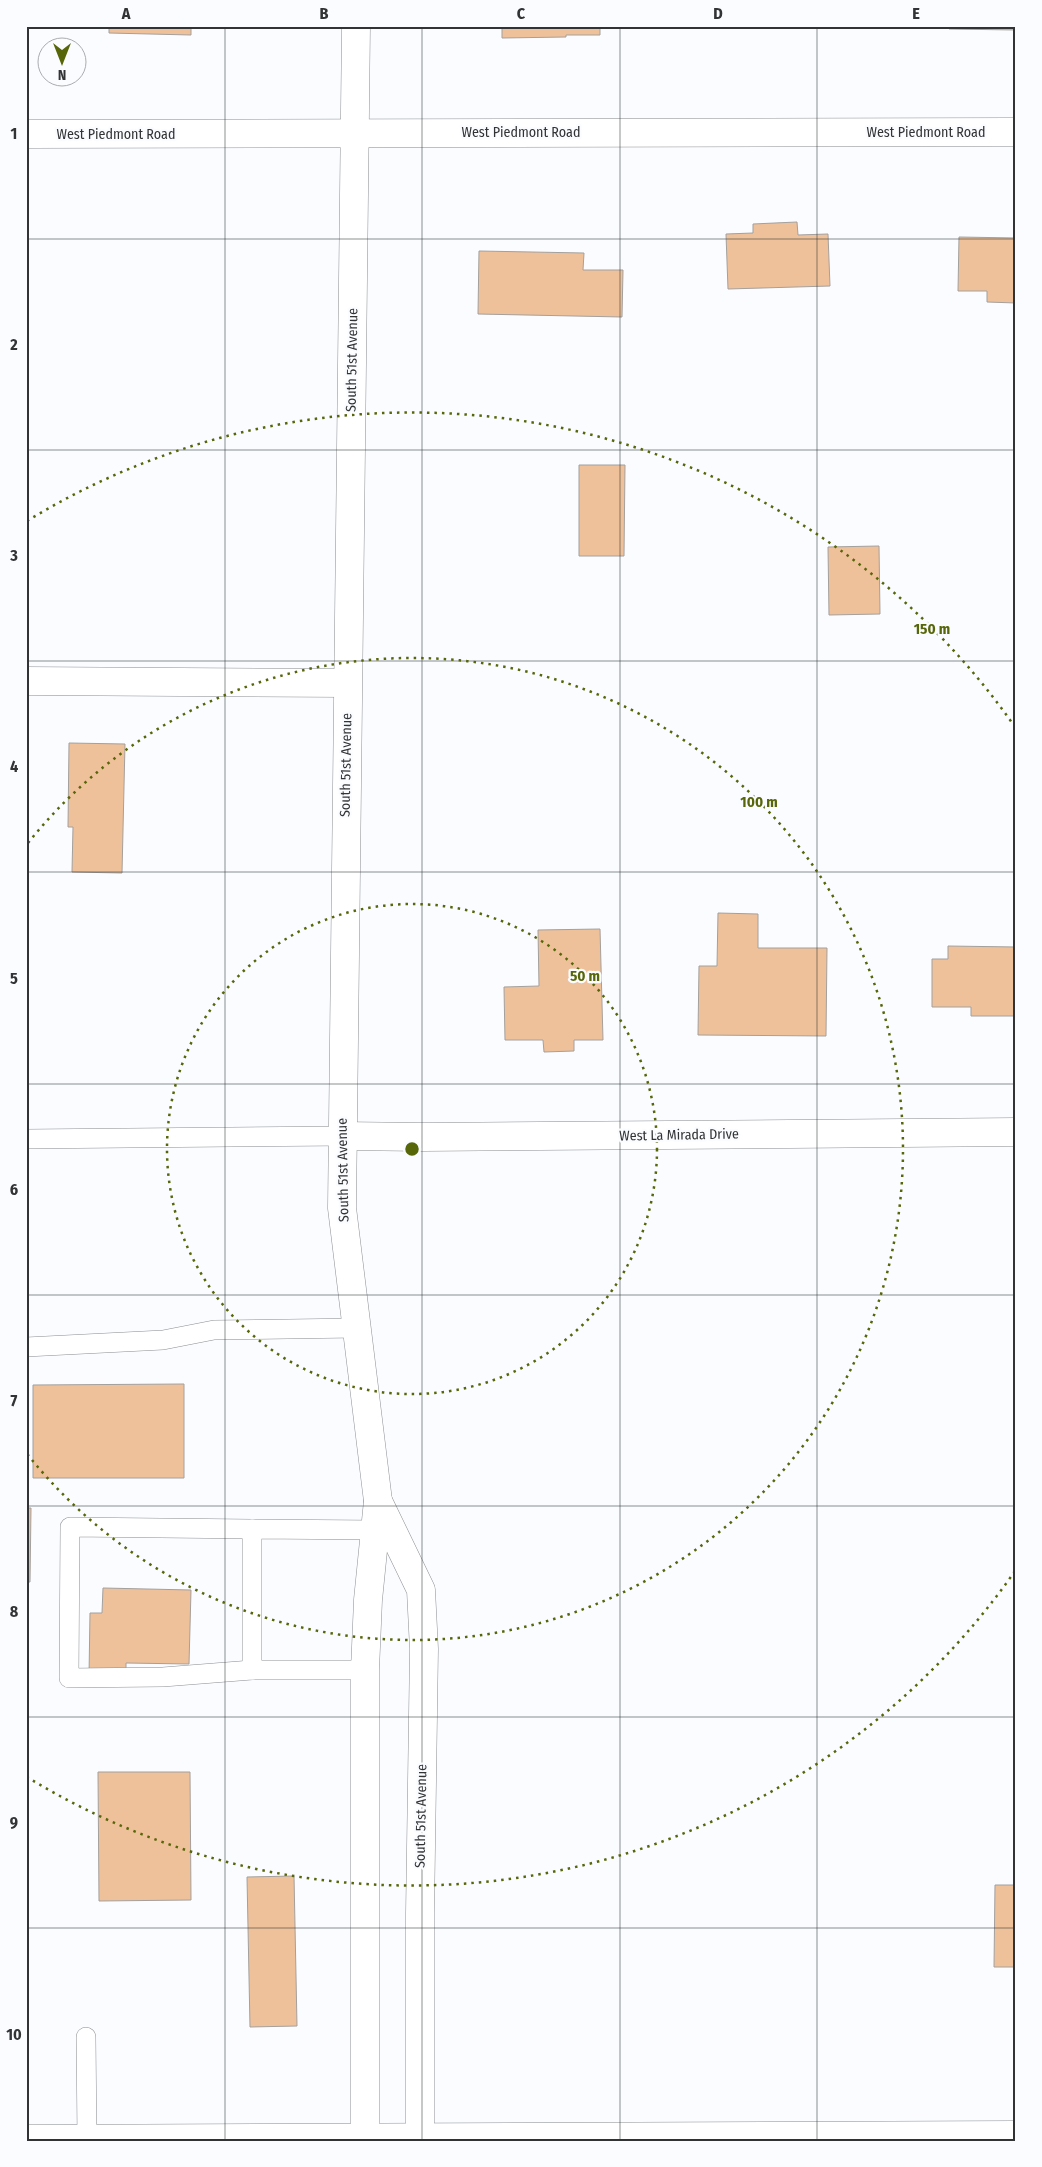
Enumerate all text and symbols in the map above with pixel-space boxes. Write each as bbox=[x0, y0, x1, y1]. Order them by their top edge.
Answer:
text: A bbox=[121, 4, 131, 23]
text: B bbox=[320, 4, 329, 23]
text: C bbox=[517, 4, 526, 23]
text: D bbox=[713, 4, 723, 23]
text: E bbox=[912, 4, 920, 23]
north arrow bbox=[38, 38, 88, 88]
text: N bbox=[58, 66, 66, 83]
text: 1 bbox=[11, 124, 17, 143]
street label: West Piedmont Road bbox=[462, 124, 580, 141]
street label: West Piedmont Road bbox=[867, 124, 985, 141]
street label: West Piedmont Road bbox=[57, 126, 175, 143]
street label: South 51st Avenue bbox=[343, 308, 361, 412]
text: 2 bbox=[9, 335, 18, 354]
text: 3 bbox=[9, 546, 18, 565]
text: 150 m bbox=[914, 620, 950, 638]
street label: South 51st Avenue bbox=[337, 713, 355, 817]
text: 4 bbox=[10, 757, 18, 776]
text: 100 m bbox=[740, 793, 778, 811]
text: 50 m bbox=[570, 967, 600, 985]
text: 5 bbox=[10, 969, 18, 988]
street label: South 51st Avenue bbox=[334, 1118, 352, 1222]
street label: West La Mirada Drive bbox=[619, 1125, 739, 1145]
centre of rings bbox=[403, 1140, 421, 1158]
text: 6 bbox=[10, 1180, 18, 1199]
text: 7 bbox=[11, 1391, 18, 1410]
text: 8 bbox=[10, 1602, 19, 1621]
street label: South 51st Avenue bbox=[412, 1764, 430, 1868]
text: 9 bbox=[10, 1813, 18, 1832]
text: 10 bbox=[6, 2025, 22, 2044]

